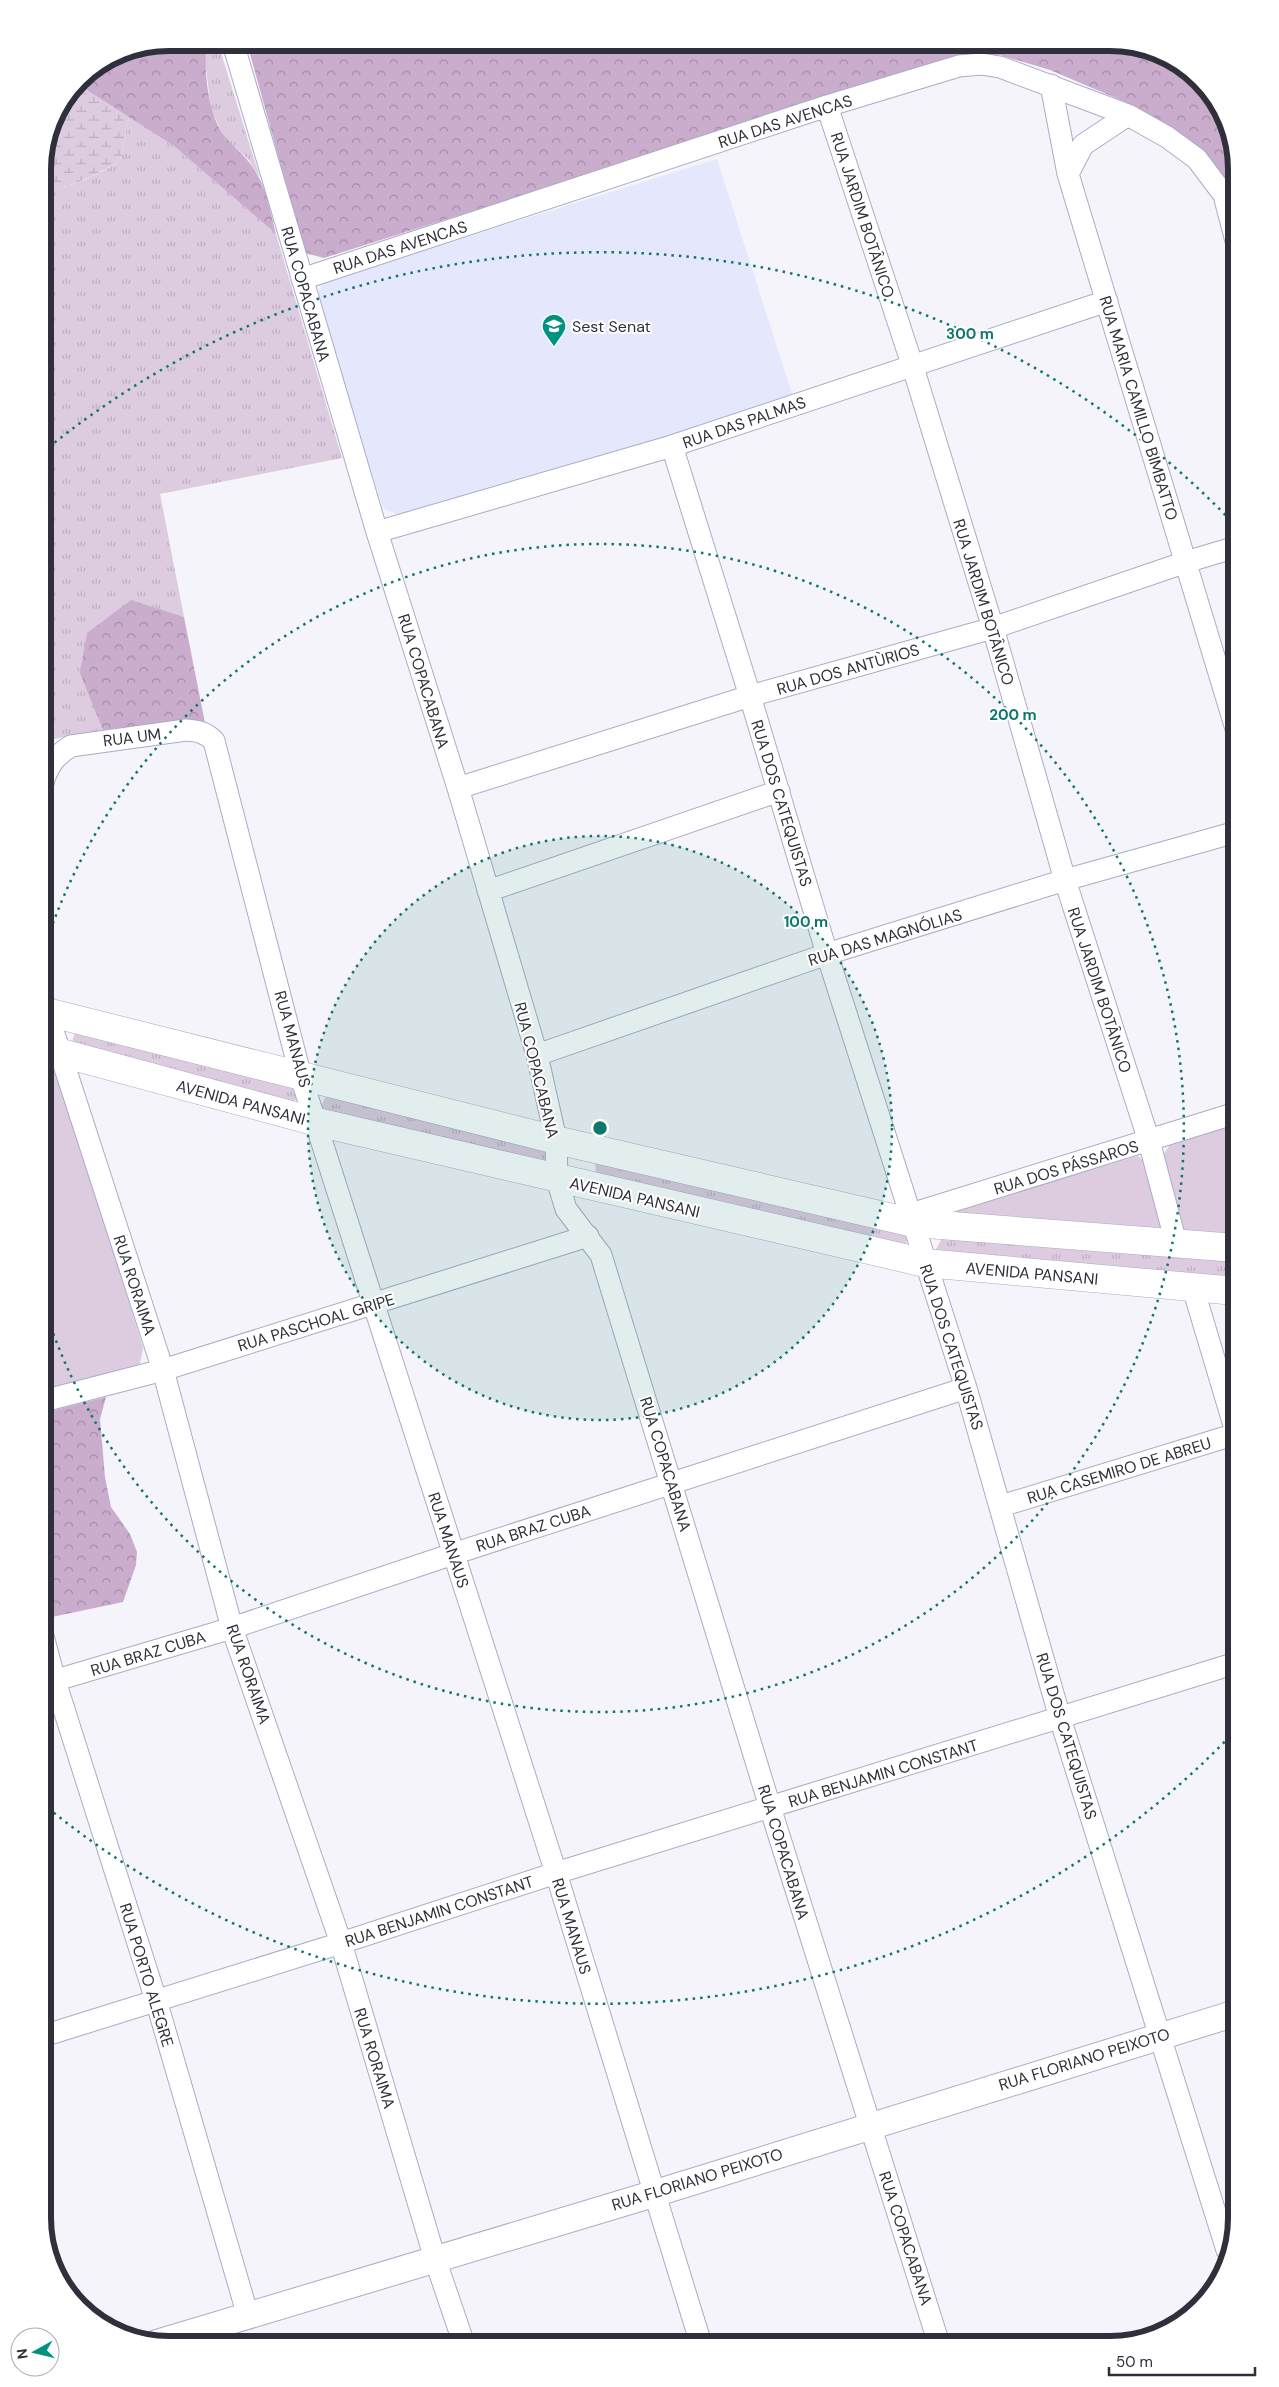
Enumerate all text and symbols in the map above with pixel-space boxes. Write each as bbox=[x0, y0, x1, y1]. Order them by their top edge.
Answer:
street label: RUA DAS AVENCAS bbox=[715, 90, 855, 153]
street label: RUA JARDIM BOTÂNICO bbox=[826, 130, 899, 301]
street label: RUA DAS AVENCAS bbox=[330, 216, 470, 279]
street label: RUA COPACABANA bbox=[276, 224, 335, 365]
street label: RUA MARIA CAMILLO BIMBATTO bbox=[1094, 293, 1183, 523]
school or university icon: Sest Senat bbox=[541, 313, 567, 347]
place label: Sest Senat bbox=[572, 316, 651, 337]
text: 300 m bbox=[946, 324, 994, 344]
street label: RUA DAS PALMAS bbox=[680, 392, 809, 453]
street label: RUA JARDIM BOTÂNICO bbox=[948, 516, 1019, 688]
street label: RUA COPACABANA bbox=[393, 611, 454, 751]
street label: RUA DOS ANTÙRIOS bbox=[774, 639, 922, 700]
text: 200 m bbox=[989, 705, 1037, 725]
street label: RUA DOS CATEQUISTAS bbox=[746, 717, 817, 889]
street label: RUA UM bbox=[102, 724, 162, 751]
street label: RUA DAS MAGNÓLIAS bbox=[806, 904, 965, 971]
street label: RUA JARDIM BOTÂNICO bbox=[1063, 905, 1136, 1076]
text: 100 m bbox=[784, 912, 828, 932]
street label: RUA MANAUS bbox=[270, 988, 316, 1090]
street label: RUA COPACABANA bbox=[509, 1000, 564, 1141]
street label: AVENIDA PANSANI bbox=[174, 1075, 308, 1130]
centre of rings bbox=[591, 1119, 609, 1137]
street label: RUA DOS PÁSSAROS bbox=[991, 1135, 1141, 1199]
street label: AVENIDA PANSANI bbox=[568, 1172, 702, 1223]
street label: RUA RORAIMA bbox=[108, 1232, 161, 1338]
street label: AVENIDA PANSANI bbox=[965, 1257, 1099, 1290]
street label: RUA DOS CATEQUISTAS bbox=[915, 1262, 988, 1433]
street label: RUA PASCHOAL GRIPE bbox=[235, 1289, 397, 1356]
street label: RUA COPACABANA bbox=[635, 1394, 696, 1534]
street label: RUA CASEMIRO DE ABREU bbox=[1025, 1432, 1214, 1509]
street label: RUA MANAUS bbox=[423, 1490, 474, 1591]
street label: RUA BRAZ CUBA bbox=[473, 1500, 593, 1557]
street label: RUA RORAIMA bbox=[222, 1621, 276, 1727]
street label: RUA BRAZ CUBA bbox=[88, 1626, 209, 1681]
street label: RUA DOS CATEQUISTAS bbox=[1031, 1650, 1102, 1822]
street label: RUA BENJAMIN CONSTANT bbox=[786, 1735, 980, 1812]
street label: RUA COPACABANA bbox=[753, 1782, 814, 1922]
street label: RUA BENJAMIN CONSTANT bbox=[342, 1871, 536, 1952]
street label: RUA MANAUS bbox=[547, 1876, 596, 1977]
street label: RUA PORTO ALEGRE bbox=[115, 1901, 178, 2050]
street label: RUA RORAIMA bbox=[349, 2005, 400, 2111]
street label: RUA FLORIANO PEIXOTO bbox=[996, 2023, 1172, 2096]
street label: RUA FLORIANO PEIXOTO bbox=[609, 2143, 785, 2216]
street label: RUA COPACABANA bbox=[874, 2168, 937, 2308]
north arrow bbox=[10, 2327, 60, 2377]
scale bar bbox=[1109, 2344, 1255, 2376]
text: N bbox=[13, 2347, 32, 2360]
text: 50 m bbox=[1116, 2352, 1153, 2372]

